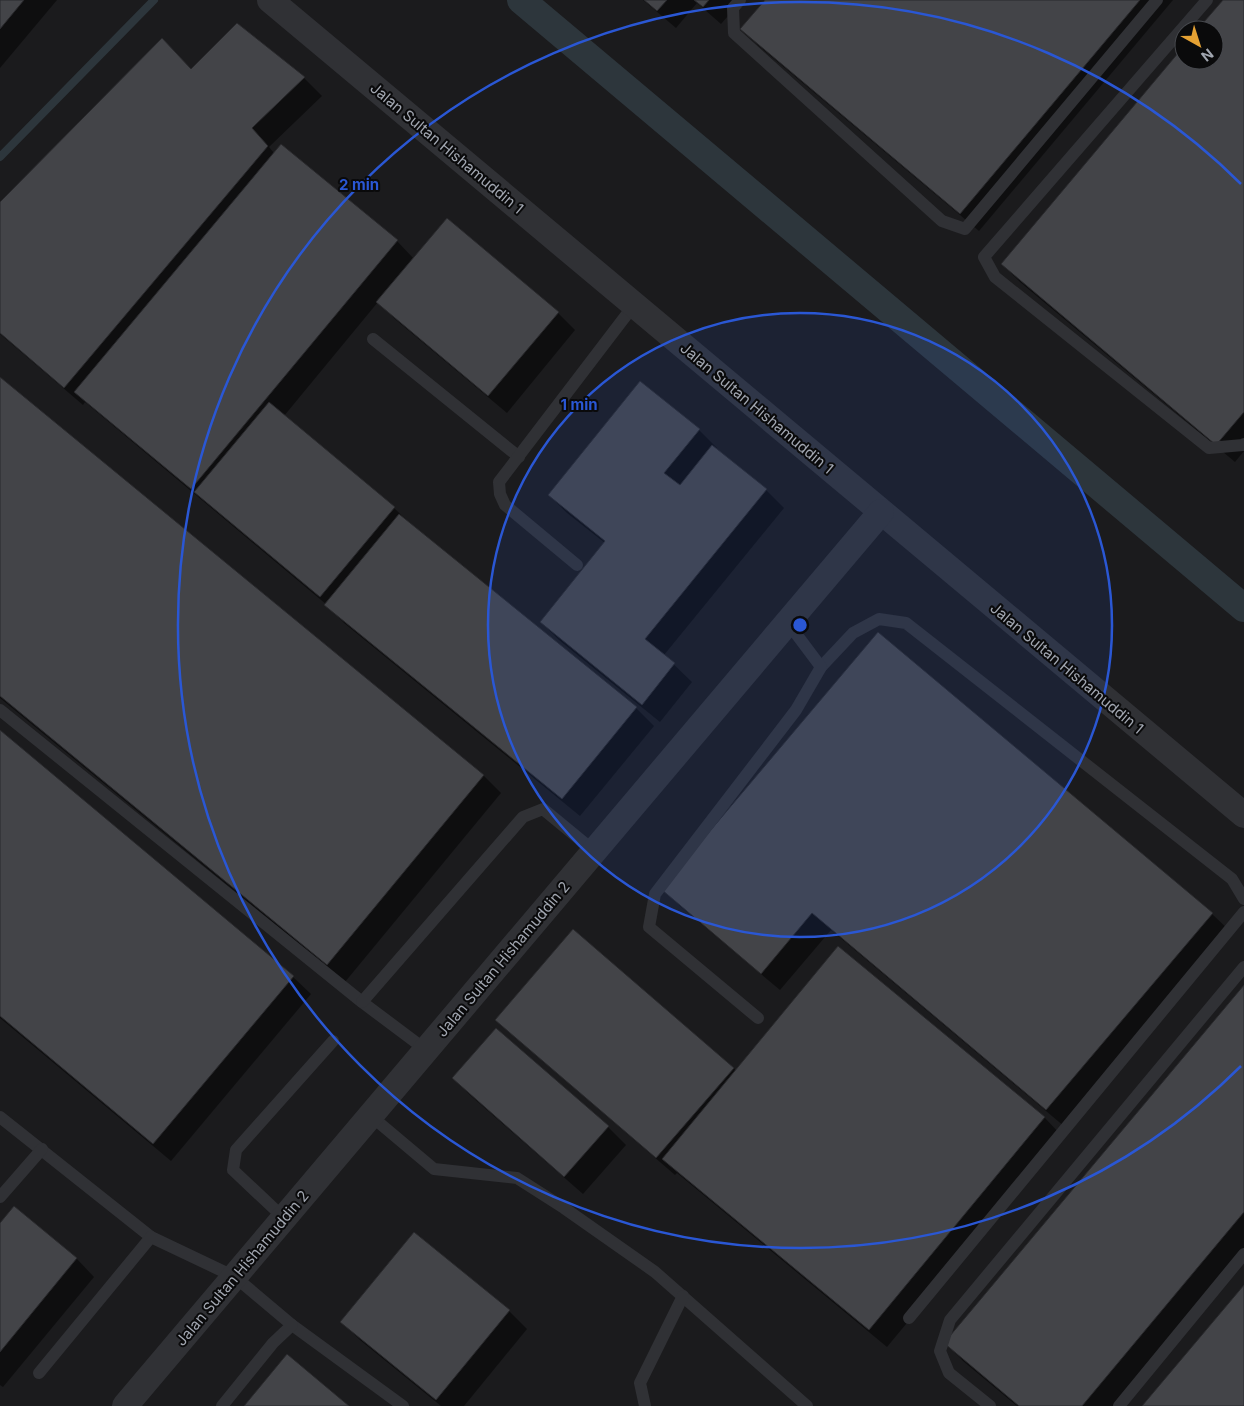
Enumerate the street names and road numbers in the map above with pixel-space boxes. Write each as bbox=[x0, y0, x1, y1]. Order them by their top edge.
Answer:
street label: Jalan Sultan Hishamuddin 1 bbox=[367, 78, 527, 218]
street label: Jalan Sultan Hishamuddin 1 bbox=[677, 338, 837, 478]
street label: Jalan Sultan Hishamuddin 1 bbox=[987, 598, 1147, 738]
street label: Jalan Sultan Hishamuddin 2 bbox=[432, 877, 574, 1041]
street label: Jalan Sultan Hishamuddin 2 bbox=[171, 1186, 313, 1350]

